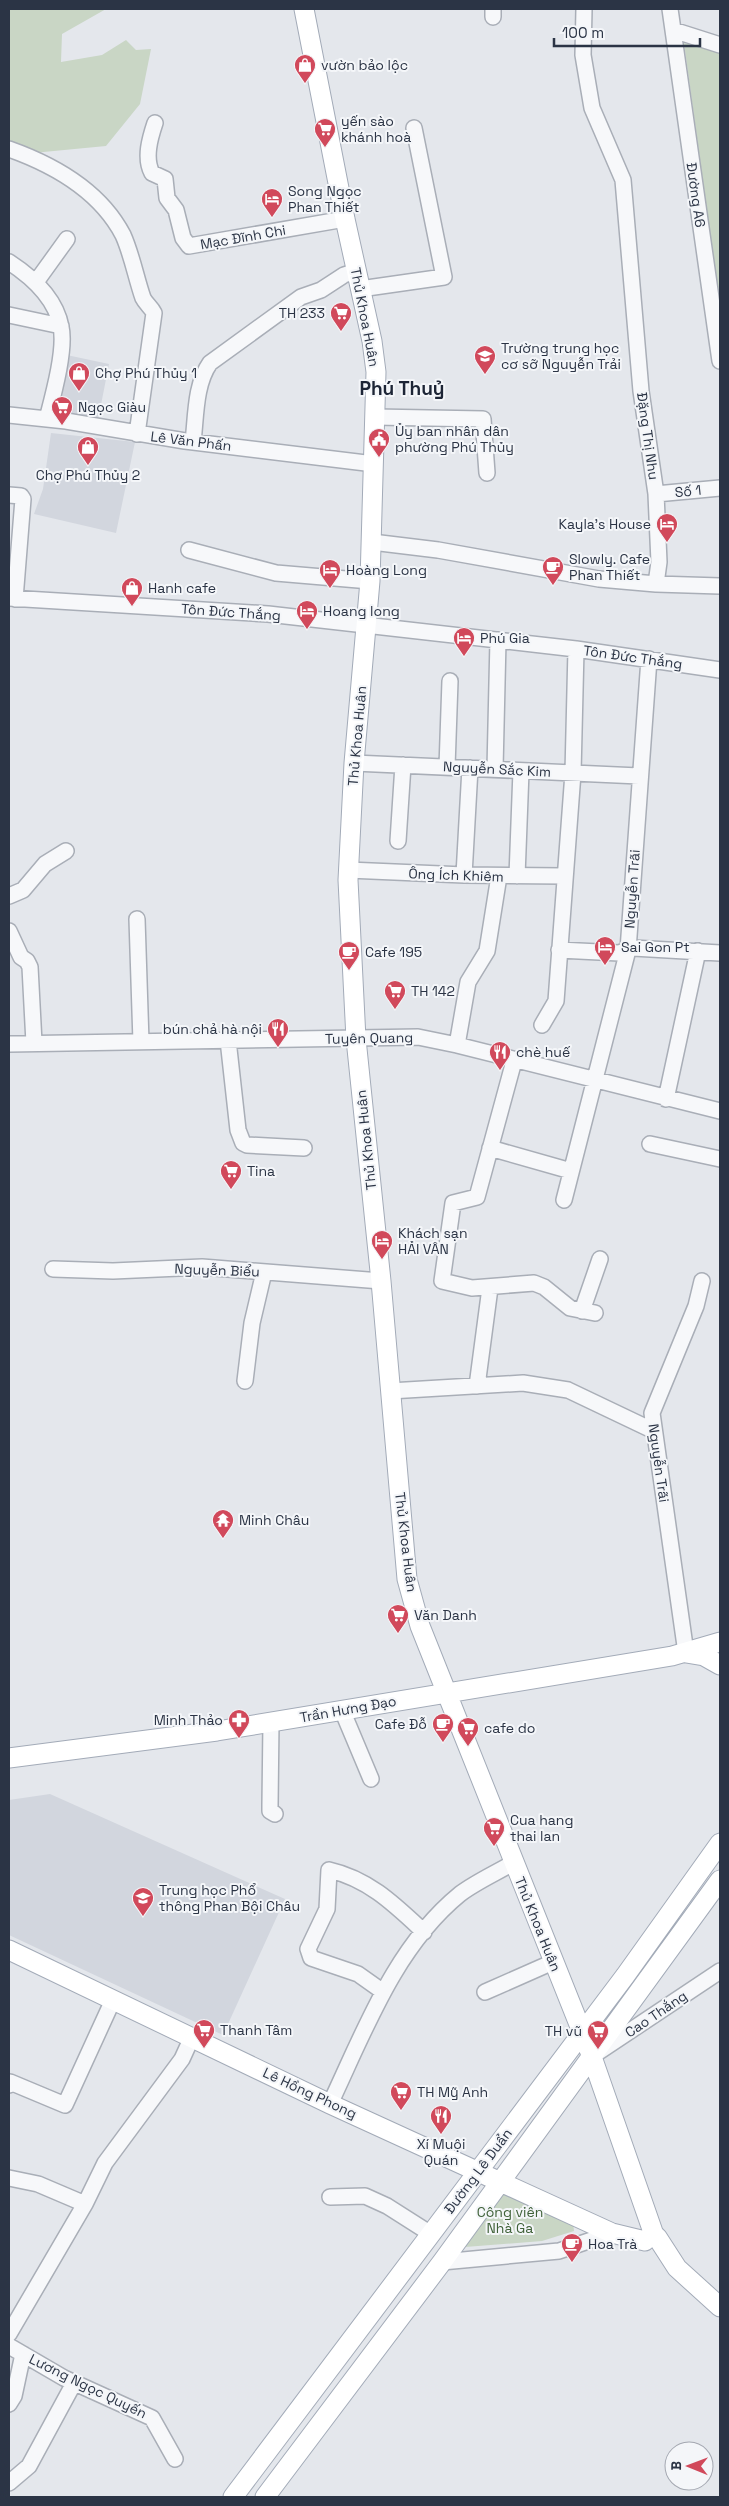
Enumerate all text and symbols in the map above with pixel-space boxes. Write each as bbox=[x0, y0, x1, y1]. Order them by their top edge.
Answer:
scale bar bbox=[554, 15, 700, 47]
text: 100 m bbox=[562, 23, 604, 42]
shop icon: vườn bảo lộc bbox=[293, 53, 317, 84]
place label: vườn bảo lộc bbox=[321, 56, 408, 74]
place label: yến sào khánh hoà bbox=[341, 112, 411, 146]
supermarket icon: yến sào khánh hoà bbox=[313, 117, 337, 148]
street label: Đường A6 bbox=[683, 161, 709, 229]
place label: Song Ngọc Phan Thiết bbox=[288, 182, 362, 216]
hotel icon: Song Ngọc Phan Thiết bbox=[260, 187, 284, 218]
street label: Mạc Đĩnh Chi bbox=[199, 221, 287, 253]
street label: Thủ Khoa Huân bbox=[347, 266, 383, 368]
supermarket icon: TH 233 bbox=[329, 301, 353, 332]
place label: TH 233 bbox=[279, 304, 325, 322]
place label: Trường trung học cơ sỡ Nguyễn Trải bbox=[501, 339, 621, 373]
school or university icon: Trường trung học cơ sỡ Nguyễn Trải bbox=[473, 344, 497, 375]
shop icon: Chợ Phú Thủy 1 bbox=[67, 361, 91, 392]
place label: Chợ Phú Thủy 1 bbox=[95, 364, 197, 382]
district label: Phú Thuỷ bbox=[359, 376, 445, 401]
street label: Đặng Thị Nhu bbox=[633, 391, 663, 481]
supermarket icon: Ngọc Giàu bbox=[50, 395, 74, 426]
place label: Ngọc Giàu bbox=[78, 398, 146, 416]
place label: Ủy ban nhân dân phường Phú Thủy bbox=[395, 422, 514, 456]
street label: Lê Văn Phấn bbox=[150, 427, 232, 455]
public building icon: Ủy ban nhân dân phường Phú Thủy bbox=[367, 427, 391, 458]
shop icon: Chợ Phú Thủy 2 bbox=[76, 435, 100, 466]
place label: Chợ Phú Thủy 2 bbox=[36, 466, 140, 484]
street label: Số 1 bbox=[674, 481, 702, 501]
hotel icon: Kayla's House bbox=[655, 512, 679, 543]
place label: Kayla's House bbox=[558, 515, 651, 533]
place label: Slowly. Cafe Phan Thiết bbox=[569, 550, 650, 584]
cafe icon: Slowly. Cafe Phan Thiết bbox=[541, 555, 565, 586]
hotel icon: Hoàng Long bbox=[318, 558, 342, 589]
place label: Hoàng Long bbox=[346, 561, 427, 579]
shop icon: Hanh cafe bbox=[120, 576, 144, 607]
place label: Hanh cafe bbox=[148, 579, 216, 597]
hotel icon: Hoang long bbox=[295, 599, 319, 630]
street label: Tôn Đức Thắng bbox=[181, 600, 281, 624]
place label: Hoang long bbox=[323, 602, 400, 620]
hotel icon: Phú Gia bbox=[452, 626, 476, 657]
place label: Phú Gia bbox=[480, 629, 530, 647]
street label: Tôn Đức Thắng bbox=[582, 641, 684, 673]
street label: Thủ Khoa Huân bbox=[344, 685, 370, 787]
street label: Nguyễn Sắc Kim bbox=[442, 757, 552, 781]
street label: Nguyễn Trãi bbox=[620, 849, 644, 929]
street label: Ông Ích Khiêm bbox=[408, 864, 504, 886]
hotel icon: Sai Gon Pt bbox=[593, 935, 617, 966]
place label: Sai Gon Pt bbox=[621, 938, 690, 956]
cafe icon: Cafe 195 bbox=[337, 940, 361, 971]
place label: Cafe 195 bbox=[365, 943, 422, 961]
supermarket icon: TH 142 bbox=[383, 979, 407, 1010]
place label: TH 142 bbox=[411, 982, 455, 1000]
restaurant icon: bún chả hà nội bbox=[266, 1017, 290, 1048]
place label: bún chả hà nội bbox=[163, 1020, 262, 1038]
street label: Tuyên Quang bbox=[325, 1028, 413, 1048]
restaurant icon: chè huế bbox=[488, 1040, 512, 1071]
place label: chè huế bbox=[516, 1043, 571, 1061]
street label: Thủ Khoa Huân bbox=[352, 1089, 380, 1191]
supermarket icon: Tina bbox=[219, 1159, 243, 1190]
place label: Tina bbox=[247, 1162, 275, 1180]
place label: Khách sạn HẢI VÂN bbox=[398, 1224, 468, 1258]
hotel icon: Khách sạn HẢI VÂN bbox=[370, 1229, 394, 1260]
street label: Nguyễn Biểu bbox=[174, 1260, 260, 1280]
street label: Nguyễn Trãi bbox=[645, 1423, 673, 1503]
street label: Thủ Khoa Huân bbox=[391, 1491, 421, 1593]
temple icon: Minh Châu bbox=[211, 1508, 235, 1539]
place label: Minh Châu bbox=[239, 1511, 309, 1529]
supermarket icon: Văn Danh bbox=[386, 1603, 410, 1634]
place label: Văn Danh bbox=[414, 1606, 477, 1624]
street label: Trần Hưng Đạo bbox=[298, 1692, 398, 1726]
pharmacy icon: Minh Thảo bbox=[227, 1708, 251, 1739]
place label: Minh Thảo bbox=[154, 1711, 223, 1729]
cafe icon: Cafe Đỗ bbox=[431, 1712, 455, 1743]
place label: Cafe Đỗ bbox=[375, 1715, 427, 1733]
supermarket icon: cafe do bbox=[456, 1716, 480, 1747]
place label: cafe do bbox=[484, 1719, 535, 1737]
place label: Cua hang thai lan bbox=[510, 1811, 573, 1845]
supermarket icon: Cua hang thai lan bbox=[482, 1816, 506, 1847]
street label: Thủ Khoa Huân bbox=[511, 1874, 565, 1974]
place label: Trung học Phổ thông Phan Bội Châu bbox=[159, 1881, 300, 1915]
school or university icon: Trung học Phổ thông Phan Bội Châu bbox=[131, 1886, 155, 1917]
street label: Cao Thắng bbox=[621, 1987, 691, 2041]
supermarket icon: Thanh Tâm bbox=[192, 2018, 216, 2049]
supermarket icon: TH vũ bbox=[586, 2019, 610, 2050]
place label: Thanh Tâm bbox=[220, 2021, 292, 2039]
place label: TH vũ bbox=[545, 2022, 582, 2040]
street label: Lê Hồng Phong bbox=[260, 2063, 360, 2123]
supermarket icon: TH Mỹ Anh bbox=[389, 2080, 413, 2111]
place label: TH Mỹ Anh bbox=[417, 2083, 488, 2101]
restaurant icon: Xí Muội Quán bbox=[429, 2104, 453, 2135]
street label: Đường Lê Duẩn bbox=[440, 2125, 516, 2217]
place label: Xí Muội Quán bbox=[417, 2135, 465, 2169]
park label: Công viên Nhà Ga bbox=[477, 2203, 543, 2237]
cafe icon: Hoa Trà bbox=[560, 2232, 584, 2263]
place label: Hoa Trà bbox=[588, 2235, 637, 2253]
street label: Lương Ngọc Quyến bbox=[26, 2350, 150, 2422]
north arrow bbox=[664, 2441, 714, 2491]
text: B bbox=[667, 2461, 685, 2471]

